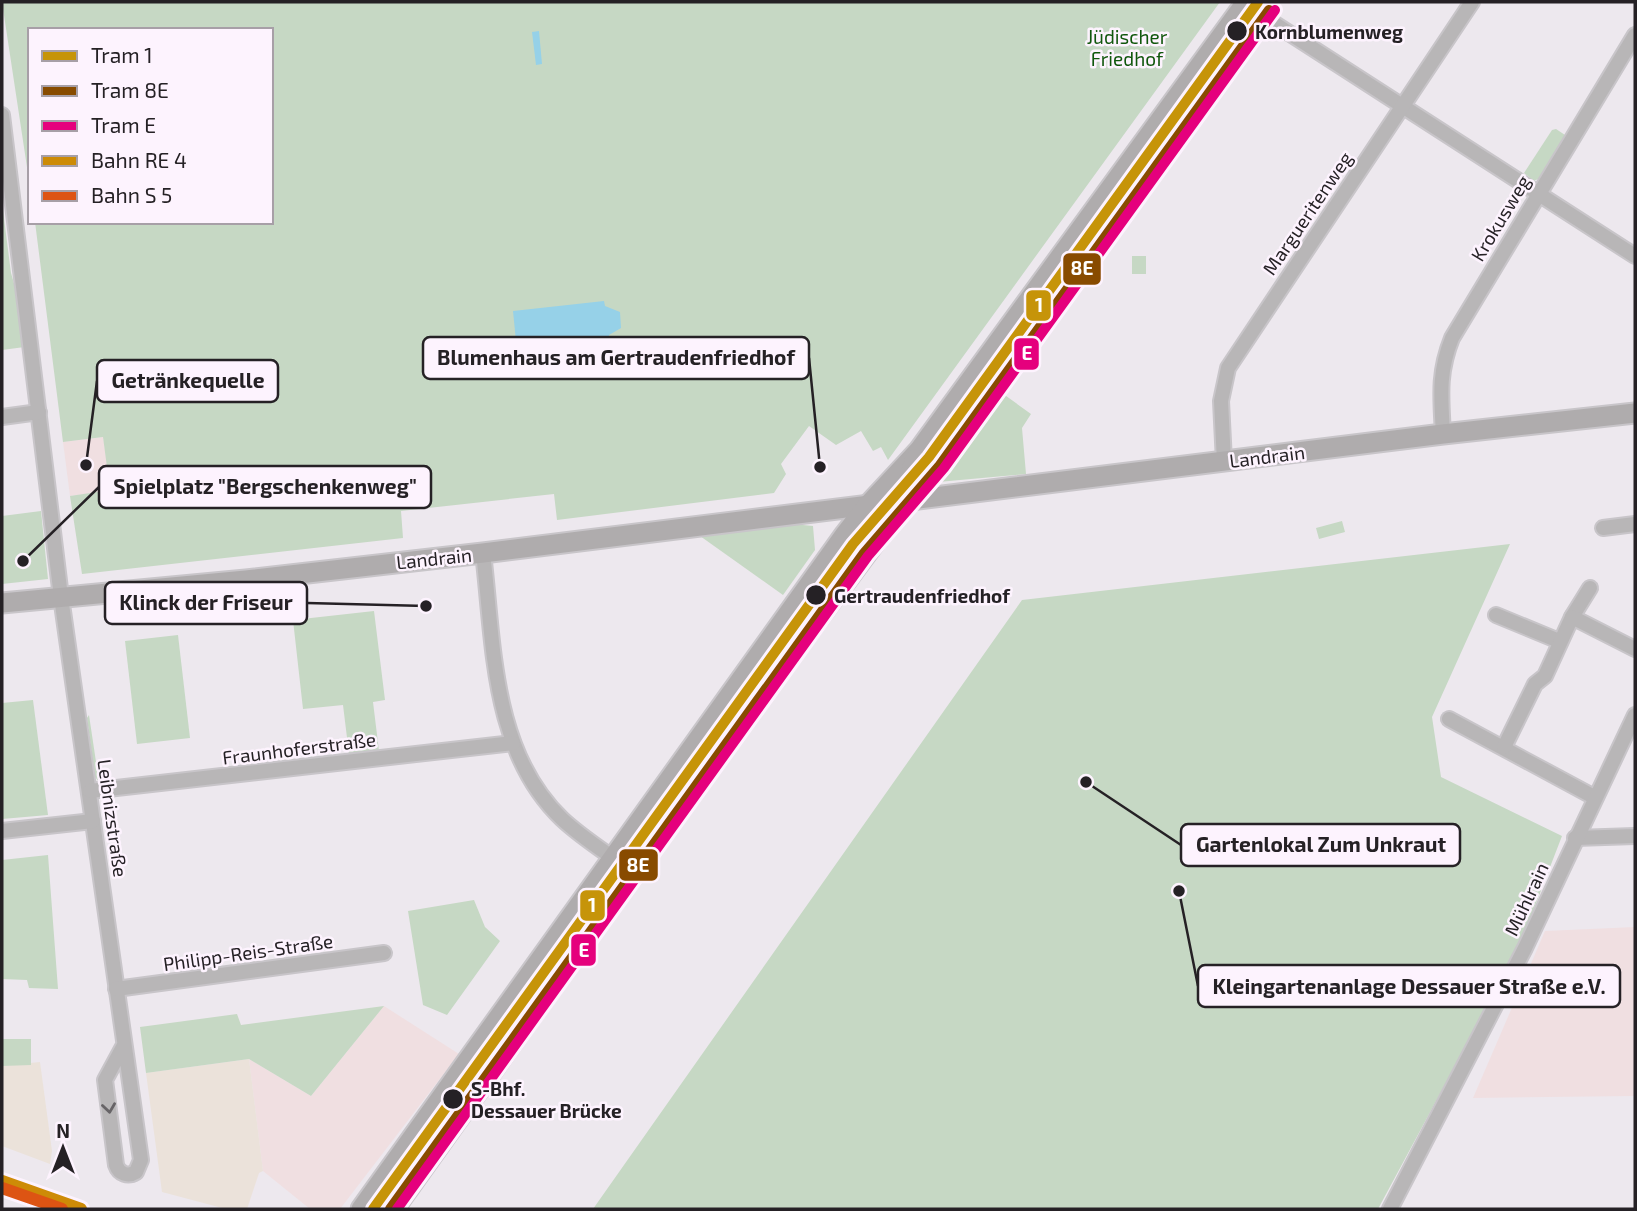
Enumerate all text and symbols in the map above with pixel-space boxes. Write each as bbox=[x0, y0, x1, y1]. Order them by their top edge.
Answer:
marker: Kornblumenweg bbox=[1225, 19, 1249, 43]
place label: Kornblumenweg bbox=[1255, 20, 1403, 43]
park label: Jüdischer Friedhof bbox=[1087, 25, 1168, 70]
legend bbox=[28, 28, 273, 224]
text: Tram 1 bbox=[91, 42, 153, 67]
text: Tram 8E bbox=[91, 77, 169, 102]
text: Tram E bbox=[91, 112, 156, 137]
text: Bahn RE 4 bbox=[91, 147, 187, 172]
street label: Margueritenweg bbox=[1257, 147, 1357, 279]
street label: Krokusweg bbox=[1465, 171, 1535, 265]
text: Bahn S 5 bbox=[91, 182, 172, 207]
line badge: 8E bbox=[1062, 252, 1102, 286]
text: 8E bbox=[1071, 256, 1093, 279]
line badge: 1 bbox=[1025, 289, 1052, 322]
text: 1 bbox=[1035, 293, 1043, 316]
callout: Blumenhaus am Gertraudenfriedhof bbox=[423, 337, 809, 379]
line badge: E bbox=[1013, 337, 1040, 371]
text: E bbox=[1022, 341, 1033, 364]
text: Blumenhaus am Gertraudenfriedhof bbox=[437, 344, 795, 369]
callout: Getränkequelle bbox=[97, 360, 278, 402]
text: Getränkequelle bbox=[111, 367, 265, 392]
street label: Landrain bbox=[1228, 440, 1306, 472]
callout: Spielplatz "Bergschenkenweg" bbox=[99, 466, 431, 508]
text: Spielplatz "Bergschenkenweg" bbox=[113, 473, 417, 498]
street label: Landrain bbox=[395, 543, 473, 573]
callout: Klinck der Friseur bbox=[105, 582, 307, 624]
marker: Gertraudenfriedhof bbox=[804, 583, 828, 607]
place label: Gertraudenfriedhof bbox=[834, 584, 1011, 607]
text: Klinck der Friseur bbox=[119, 589, 293, 614]
street label: Fraunhoferstraße bbox=[221, 727, 377, 769]
street label: Leibnizstraße bbox=[93, 758, 133, 878]
callout: Gartenlokal Zum Unkraut bbox=[1181, 824, 1460, 866]
text: Gartenlokal Zum Unkraut bbox=[1196, 831, 1446, 856]
line badge: 8E bbox=[618, 848, 659, 882]
text: 8E bbox=[627, 853, 649, 876]
street label: Mühlrain bbox=[1499, 859, 1553, 939]
line badge: 1 bbox=[579, 889, 606, 922]
text: 1 bbox=[588, 893, 596, 916]
street label: Philipp-Reis-Straße bbox=[162, 929, 334, 975]
line badge: E bbox=[570, 933, 597, 967]
text: E bbox=[579, 938, 590, 961]
callout: Kleingartenanlage Dessauer Straße e.V. bbox=[1198, 965, 1620, 1007]
text: Kleingartenanlage Dessauer Straße e.V. bbox=[1212, 973, 1606, 998]
place label: S-Bhf. Dessauer Brücke bbox=[471, 1077, 622, 1122]
marker: S-Bhf. Dessauer Brücke bbox=[441, 1087, 465, 1111]
one-way arrow bbox=[101, 1102, 116, 1113]
north arrow bbox=[28, 1113, 98, 1183]
text: N bbox=[56, 1119, 70, 1142]

